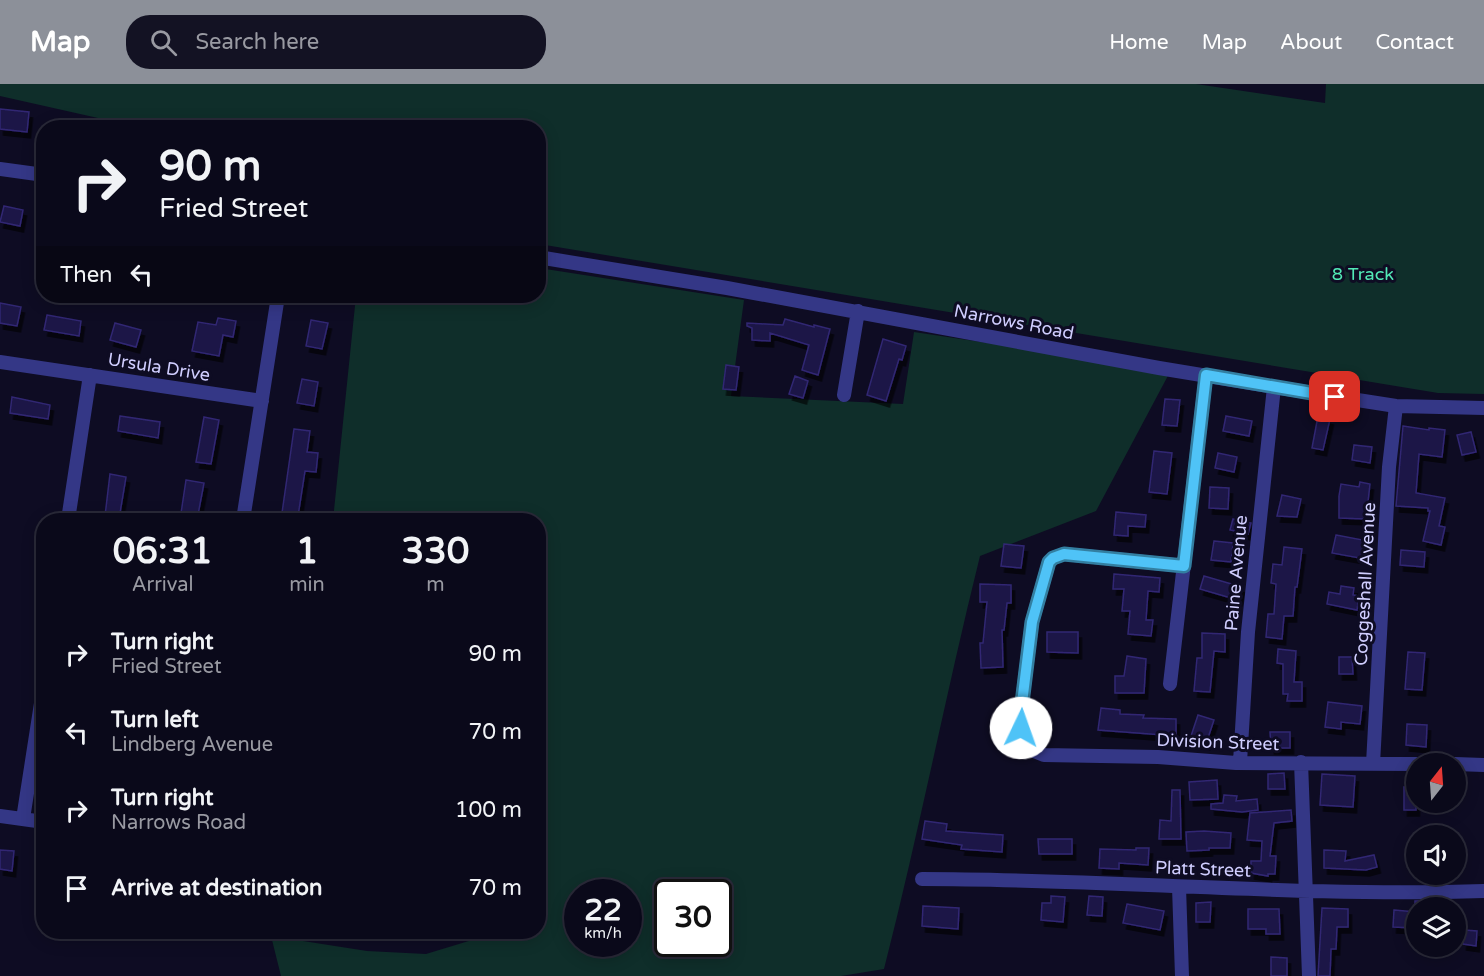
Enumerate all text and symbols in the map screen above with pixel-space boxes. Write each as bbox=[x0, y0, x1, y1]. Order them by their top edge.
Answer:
search box bbox=[126, 15, 546, 69]
text: Map bbox=[30, 25, 90, 59]
icon: search bbox=[147, 26, 180, 59]
text: Search here bbox=[195, 29, 319, 55]
text: Home bbox=[1109, 30, 1169, 55]
text: Map bbox=[1202, 30, 1247, 55]
text: About bbox=[1280, 30, 1342, 55]
text: Contact bbox=[1375, 30, 1454, 55]
text: 90 m bbox=[159, 141, 261, 192]
icon: right bbox=[60, 144, 138, 222]
text: Fried Street bbox=[159, 192, 308, 225]
icon: left bbox=[125, 258, 158, 291]
text: Then bbox=[60, 262, 113, 288]
park label: 8 Track bbox=[1332, 263, 1394, 285]
street label: Narrows Road bbox=[952, 300, 1076, 344]
street label: Ursula Drive bbox=[106, 348, 212, 386]
pin bbox=[1309, 371, 1360, 422]
icon: arrive bbox=[1318, 380, 1351, 413]
street label: Coggeshall Avenue bbox=[1350, 502, 1380, 666]
street label: Paine Avenue bbox=[1220, 514, 1252, 632]
text: 06:31 bbox=[113, 530, 213, 573]
text: 1 bbox=[296, 530, 318, 573]
text: 330 bbox=[401, 530, 469, 573]
text: Arrival bbox=[132, 573, 194, 597]
text: min bbox=[289, 573, 325, 597]
text: m bbox=[426, 573, 445, 597]
text: Turn right bbox=[111, 629, 213, 655]
icon: right bbox=[60, 638, 93, 671]
text: 90 m bbox=[468, 641, 522, 667]
text: Fried Street bbox=[111, 655, 222, 679]
position arrow bbox=[989, 696, 1053, 760]
text: Turn left bbox=[111, 707, 199, 733]
icon: left bbox=[60, 716, 93, 749]
text: 70 m bbox=[468, 719, 522, 745]
street label: Division Street bbox=[1156, 729, 1280, 755]
text: Lindberg Avenue bbox=[111, 733, 273, 757]
north arrow bbox=[1406, 753, 1466, 813]
map controls bbox=[1406, 753, 1466, 957]
text: Turn right bbox=[111, 785, 213, 811]
icon: right bbox=[60, 794, 93, 827]
text: 100 m bbox=[455, 797, 522, 823]
text: Narrows Road bbox=[111, 811, 246, 835]
button: sound bbox=[1406, 825, 1466, 885]
street label: Platt Street bbox=[1155, 856, 1252, 882]
icon: arrive bbox=[60, 872, 93, 905]
text: Arrive at destination bbox=[111, 875, 322, 901]
text: 70 m bbox=[468, 875, 522, 901]
speed limit sign: 30 bbox=[654, 879, 732, 957]
text: 22 bbox=[584, 892, 622, 929]
button: layers bbox=[1406, 897, 1466, 957]
text: km/h bbox=[584, 924, 622, 942]

